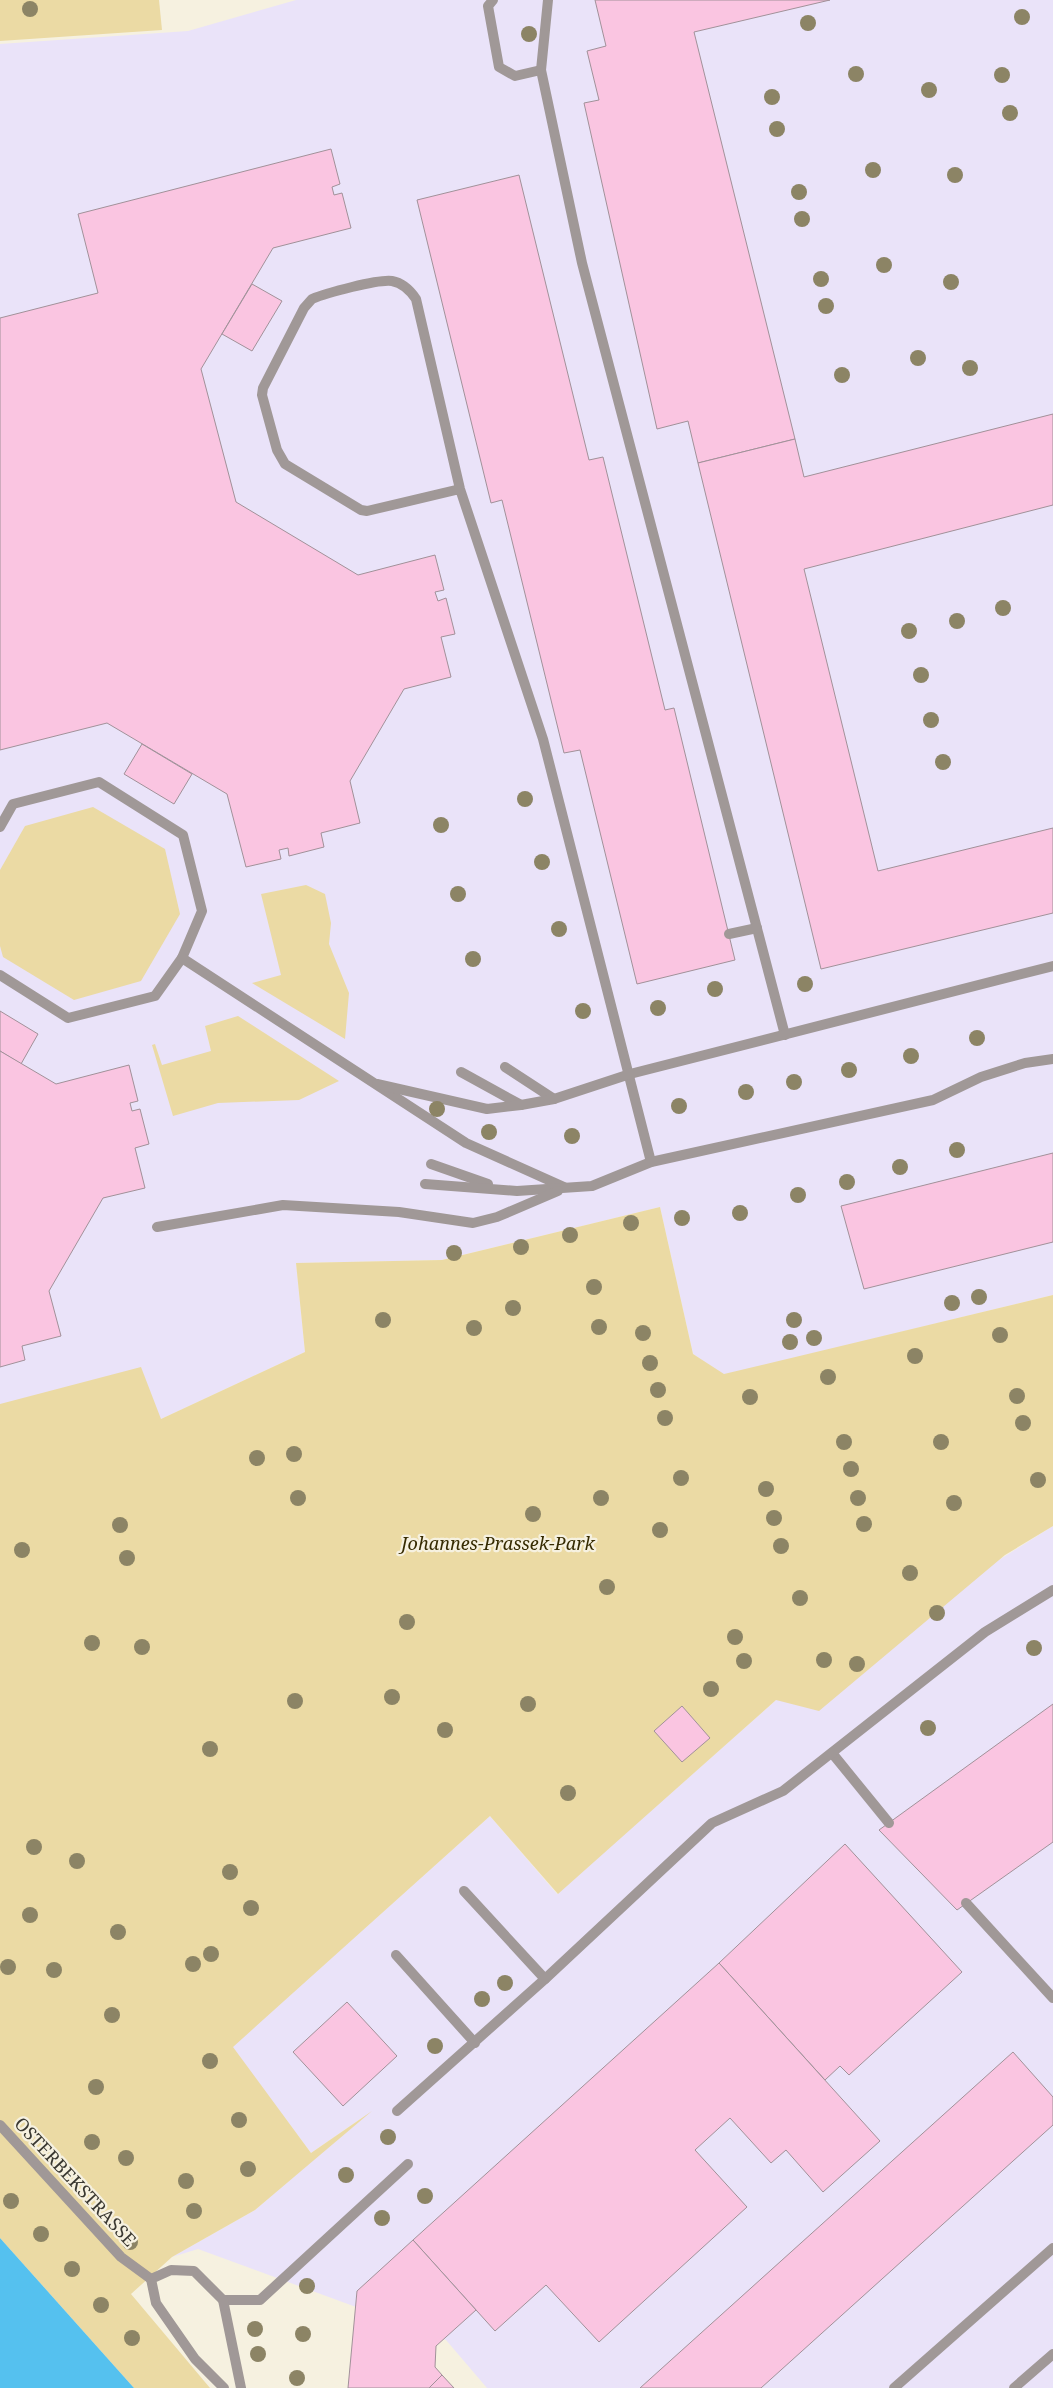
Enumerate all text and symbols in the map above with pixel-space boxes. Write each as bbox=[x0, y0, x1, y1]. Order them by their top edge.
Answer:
park label: Johannes-Prassek-Park bbox=[398, 1531, 596, 1555]
street label: OSTERBEKSTRASSE bbox=[10, 2112, 142, 2251]

